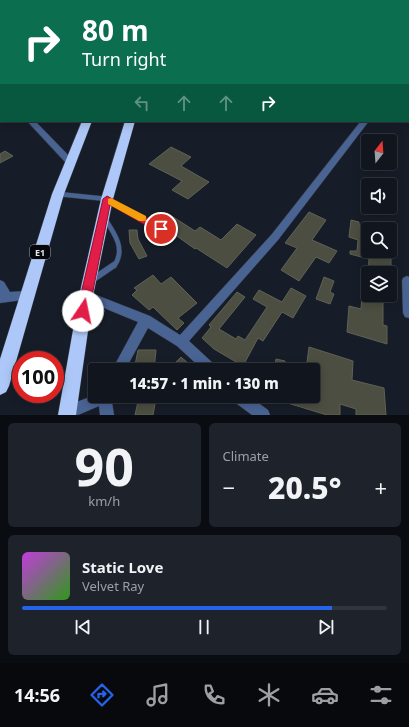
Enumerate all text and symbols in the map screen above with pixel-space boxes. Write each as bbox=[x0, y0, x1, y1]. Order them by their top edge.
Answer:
text: 80 m bbox=[82, 11, 149, 49]
icon: right bbox=[16, 16, 68, 68]
text: Turn right bbox=[82, 47, 166, 71]
icon: left bbox=[131, 92, 153, 114]
icon: ahead bbox=[173, 92, 195, 114]
icon: ahead bbox=[215, 92, 237, 114]
icon: right bbox=[257, 92, 279, 114]
north arrow bbox=[361, 134, 397, 170]
map controls bbox=[361, 134, 397, 302]
button: sound bbox=[361, 178, 397, 214]
pin bbox=[144, 212, 178, 246]
icon: arrive bbox=[150, 218, 172, 240]
button: search bbox=[361, 222, 397, 258]
road number: E1 bbox=[30, 245, 50, 259]
button: layers bbox=[361, 266, 397, 302]
position arrow bbox=[62, 290, 104, 332]
speed limit sign: 100 bbox=[12, 351, 64, 403]
text: 14:57 · 1 min · 130 m bbox=[129, 373, 279, 393]
text: 90 bbox=[75, 430, 134, 501]
text: Climate bbox=[223, 447, 269, 465]
text: 20.5° bbox=[268, 467, 341, 508]
text: − bbox=[223, 472, 235, 502]
text: + bbox=[374, 472, 387, 502]
text: km/h bbox=[88, 492, 120, 510]
text: Static Love bbox=[82, 557, 163, 577]
text: Velvet Ray bbox=[82, 577, 144, 595]
icon: previous bbox=[72, 616, 94, 638]
icon: pause bbox=[193, 616, 215, 638]
icon: next bbox=[315, 616, 337, 638]
icon: directions bbox=[88, 681, 116, 709]
icon: music bbox=[144, 681, 172, 709]
icon: phone bbox=[200, 681, 228, 709]
icon: climate bbox=[255, 681, 283, 709]
icon: car bbox=[311, 681, 339, 709]
icon: filters bbox=[367, 681, 395, 709]
text: 14:56 bbox=[14, 683, 60, 707]

